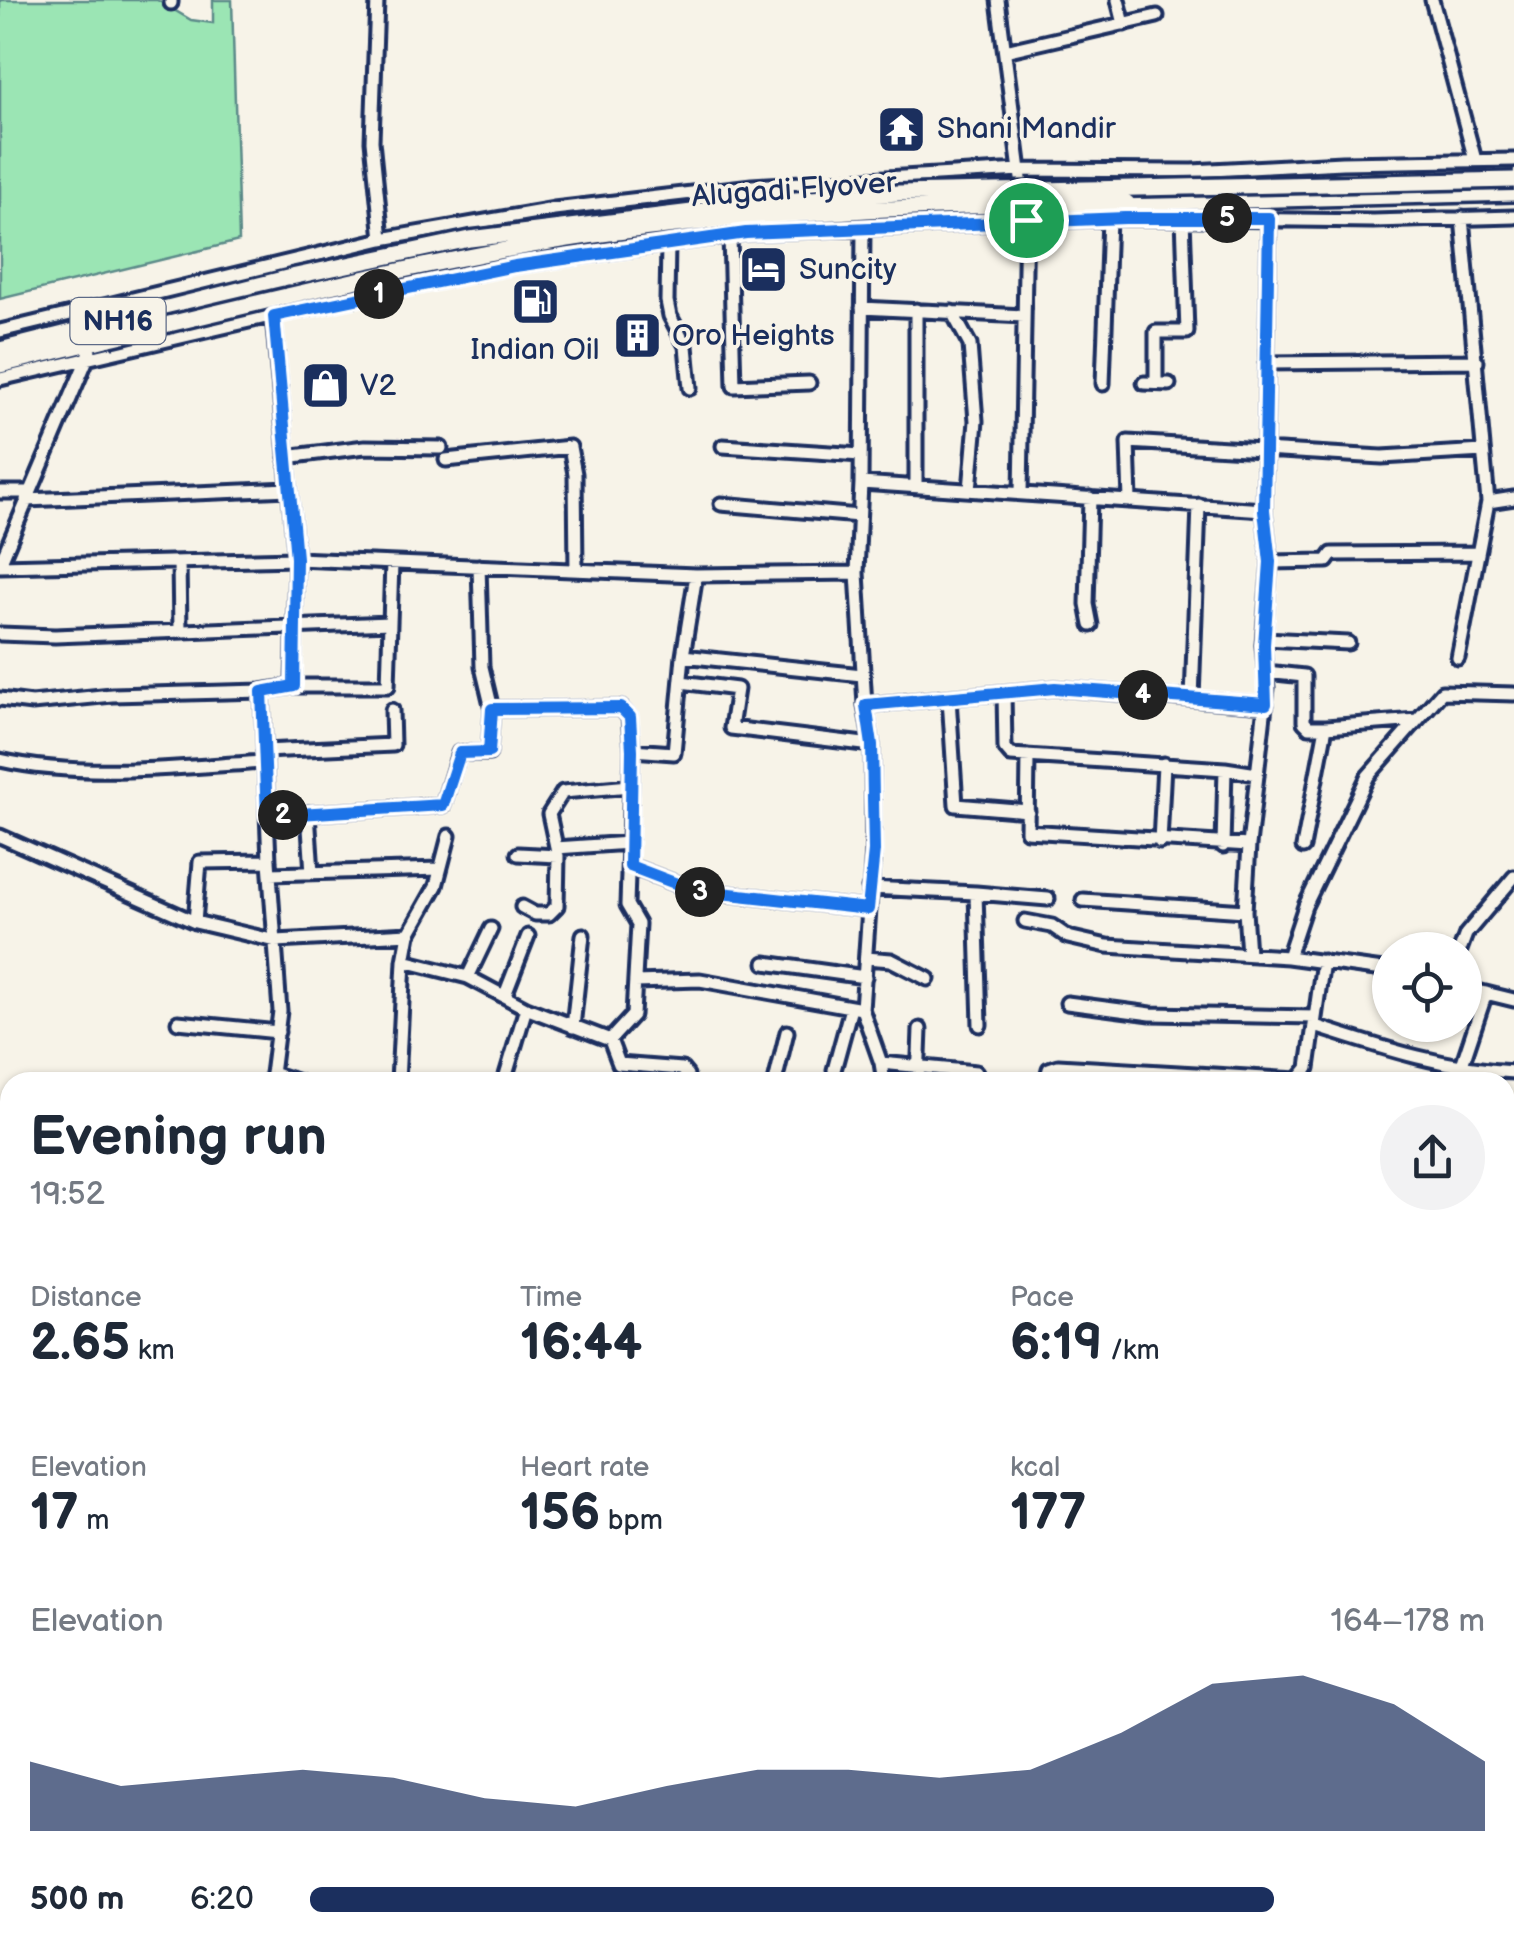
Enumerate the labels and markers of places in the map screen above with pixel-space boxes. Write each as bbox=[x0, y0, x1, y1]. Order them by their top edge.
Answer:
temple icon: Shani Mandir bbox=[876, 103, 928, 155]
place label: Shani Mandir bbox=[937, 111, 1117, 147]
pin bbox=[984, 178, 1069, 263]
pin: 5 bbox=[1202, 193, 1252, 243]
hotel icon: Suncity bbox=[738, 244, 790, 296]
place label: Suncity bbox=[799, 252, 897, 288]
pin: 1 bbox=[354, 269, 404, 319]
fuel station icon: Indian Oil bbox=[509, 275, 561, 327]
building icon: Oro Heights bbox=[611, 310, 663, 362]
place label: Oro Heights bbox=[672, 318, 835, 354]
place label: Indian Oil bbox=[471, 332, 600, 368]
shop icon: V2 bbox=[299, 360, 351, 412]
place label: V2 bbox=[360, 368, 397, 404]
pin: 4 bbox=[1118, 670, 1168, 720]
pin: 2 bbox=[258, 790, 308, 840]
pin: 3 bbox=[675, 867, 725, 917]

